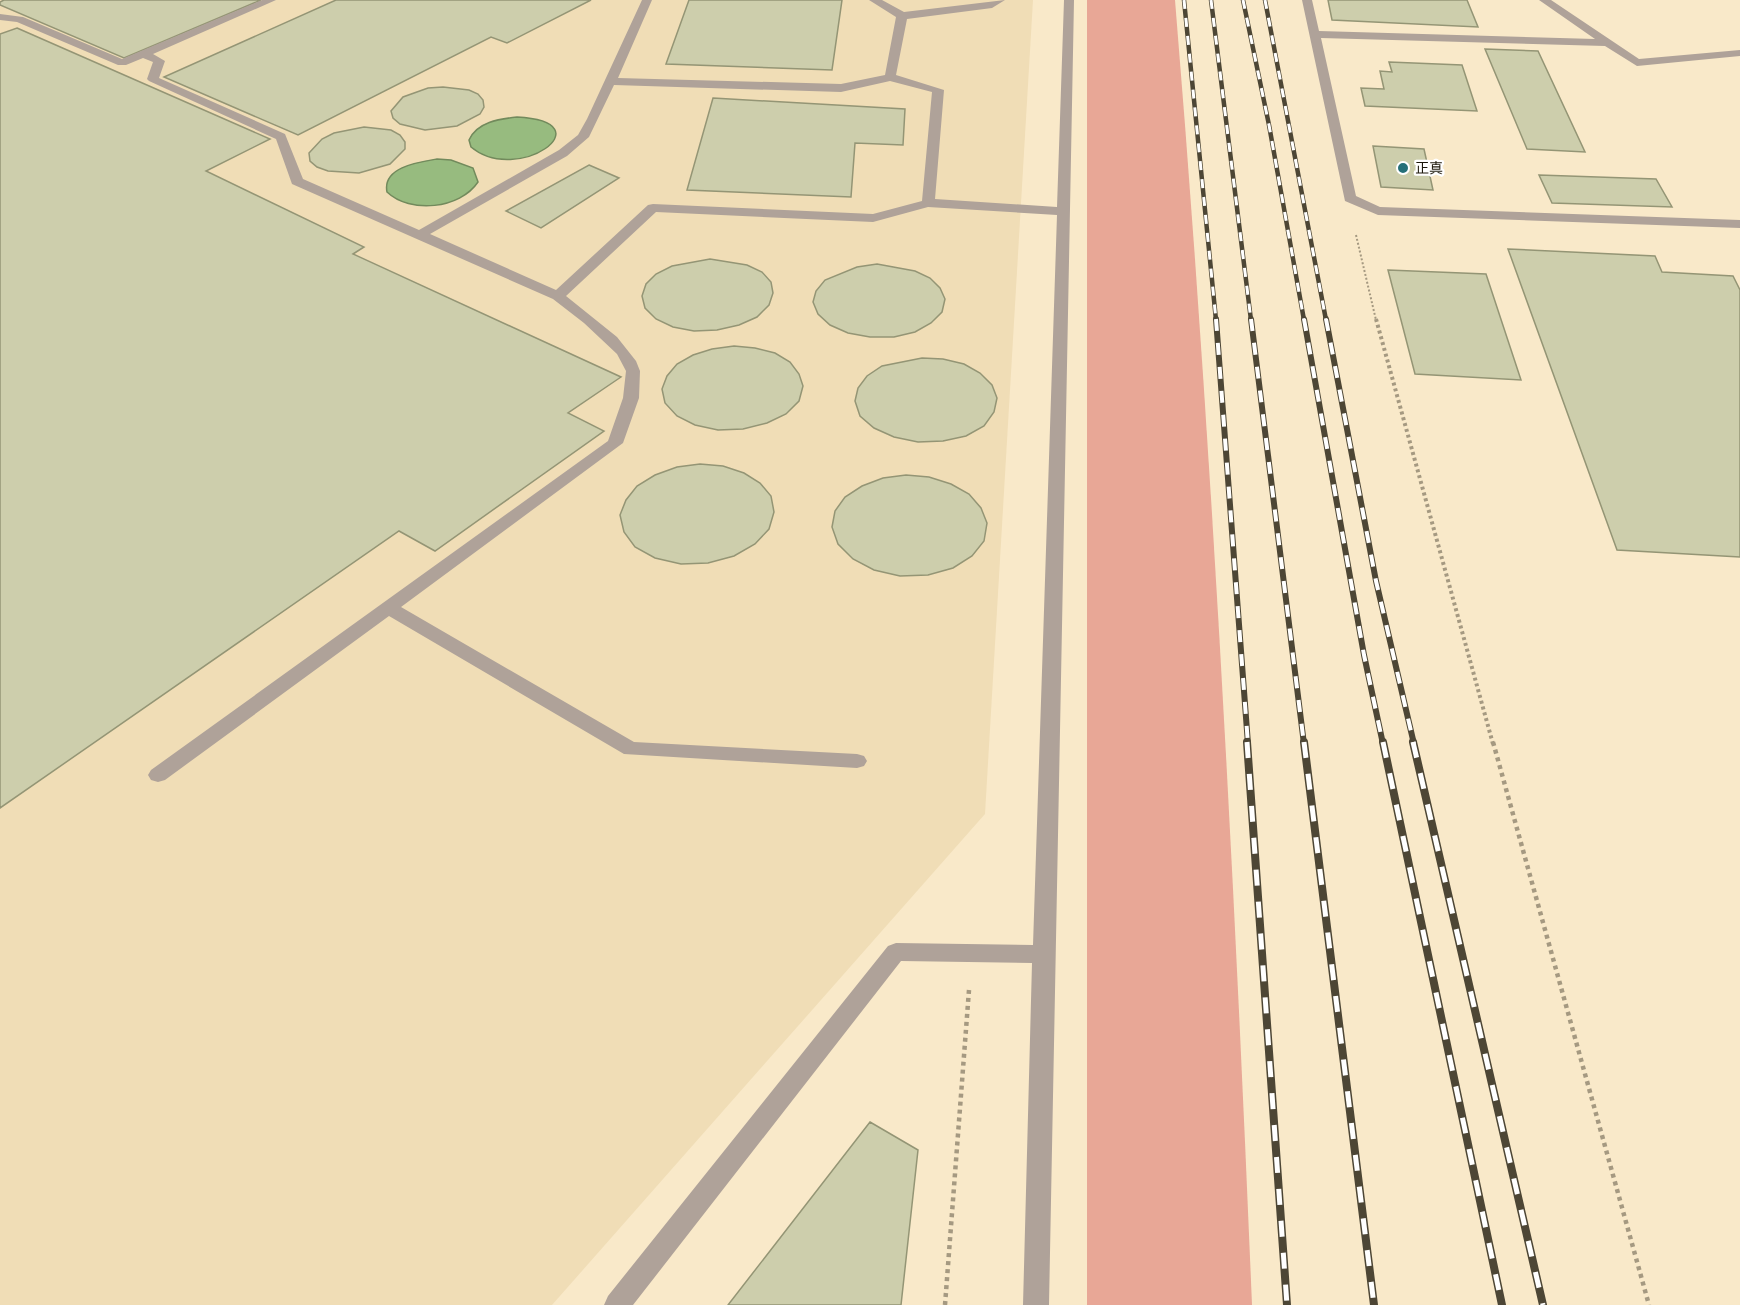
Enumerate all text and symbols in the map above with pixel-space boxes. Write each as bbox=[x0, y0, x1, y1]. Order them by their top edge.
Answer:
place label: 正真 bbox=[1415, 159, 1443, 176]
marker: 正真 bbox=[1396, 161, 1410, 175]

